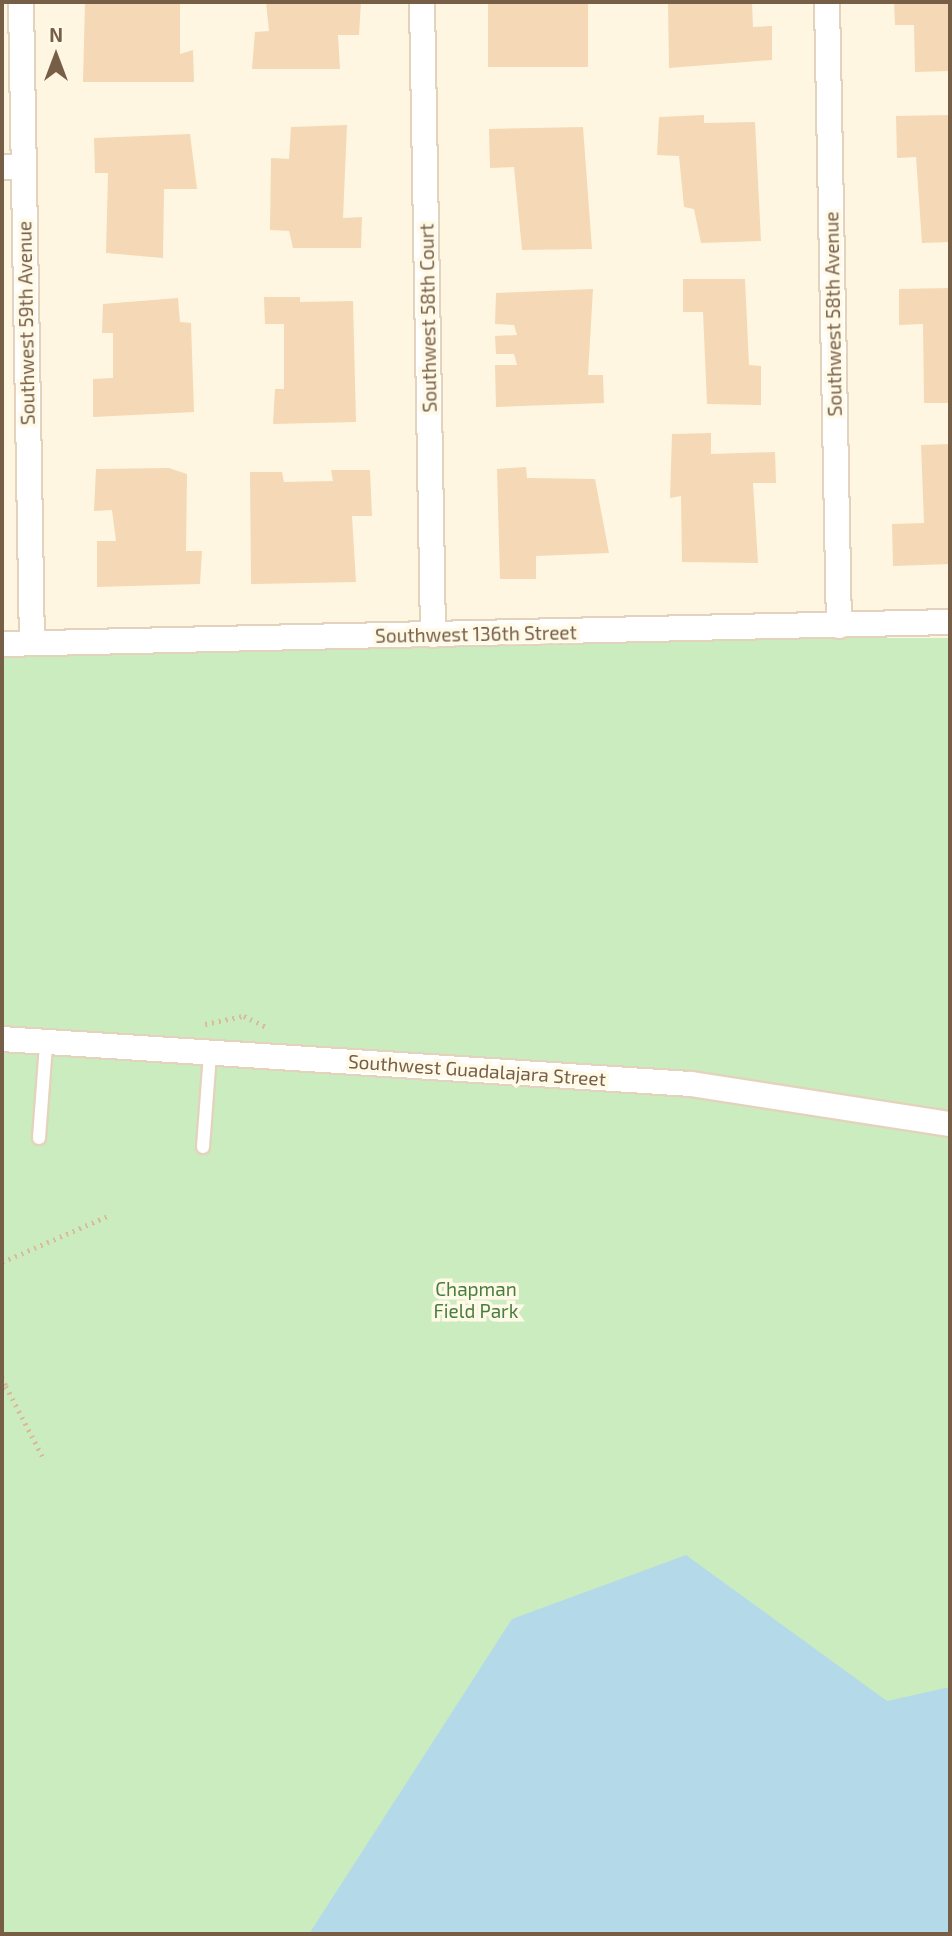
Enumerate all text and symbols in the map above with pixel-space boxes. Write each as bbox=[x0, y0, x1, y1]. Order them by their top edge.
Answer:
north arrow bbox=[21, 21, 91, 91]
text: N bbox=[49, 23, 63, 46]
street label: Southwest 58th Avenue bbox=[820, 211, 846, 417]
street label: Southwest 59th Avenue bbox=[13, 220, 39, 426]
street label: Southwest 58th Court bbox=[415, 223, 441, 413]
street label: Southwest 136th Street bbox=[375, 621, 577, 647]
street label: Southwest Guadalajara Street bbox=[347, 1050, 607, 1090]
park label: Chapman Field Park bbox=[434, 1278, 518, 1322]

